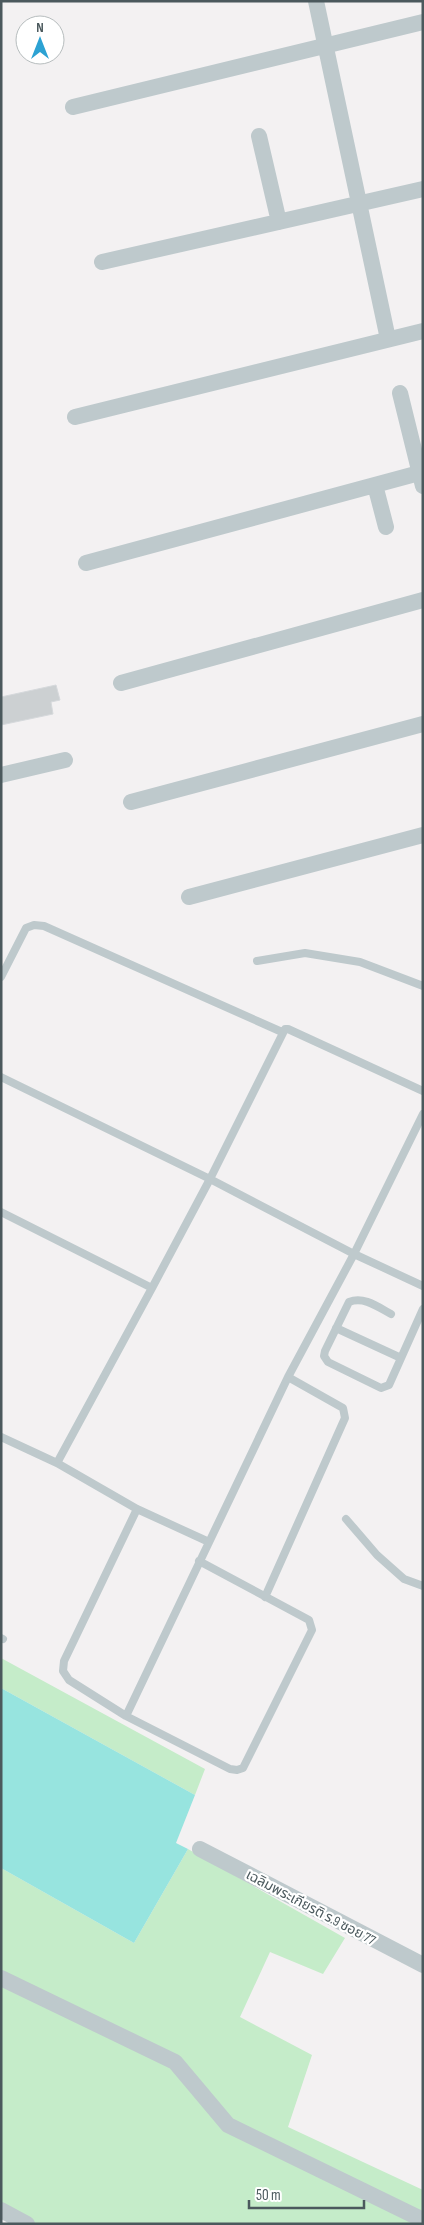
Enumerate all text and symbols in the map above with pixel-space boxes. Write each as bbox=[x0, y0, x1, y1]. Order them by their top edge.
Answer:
north arrow bbox=[15, 15, 65, 65]
text: N bbox=[36, 19, 44, 36]
street label: เฉลิมพระเกียรติ ร.9 ซอย 77 bbox=[243, 1866, 379, 1949]
scale bar bbox=[249, 2178, 364, 2210]
text: 50 m bbox=[256, 2186, 281, 2205]

